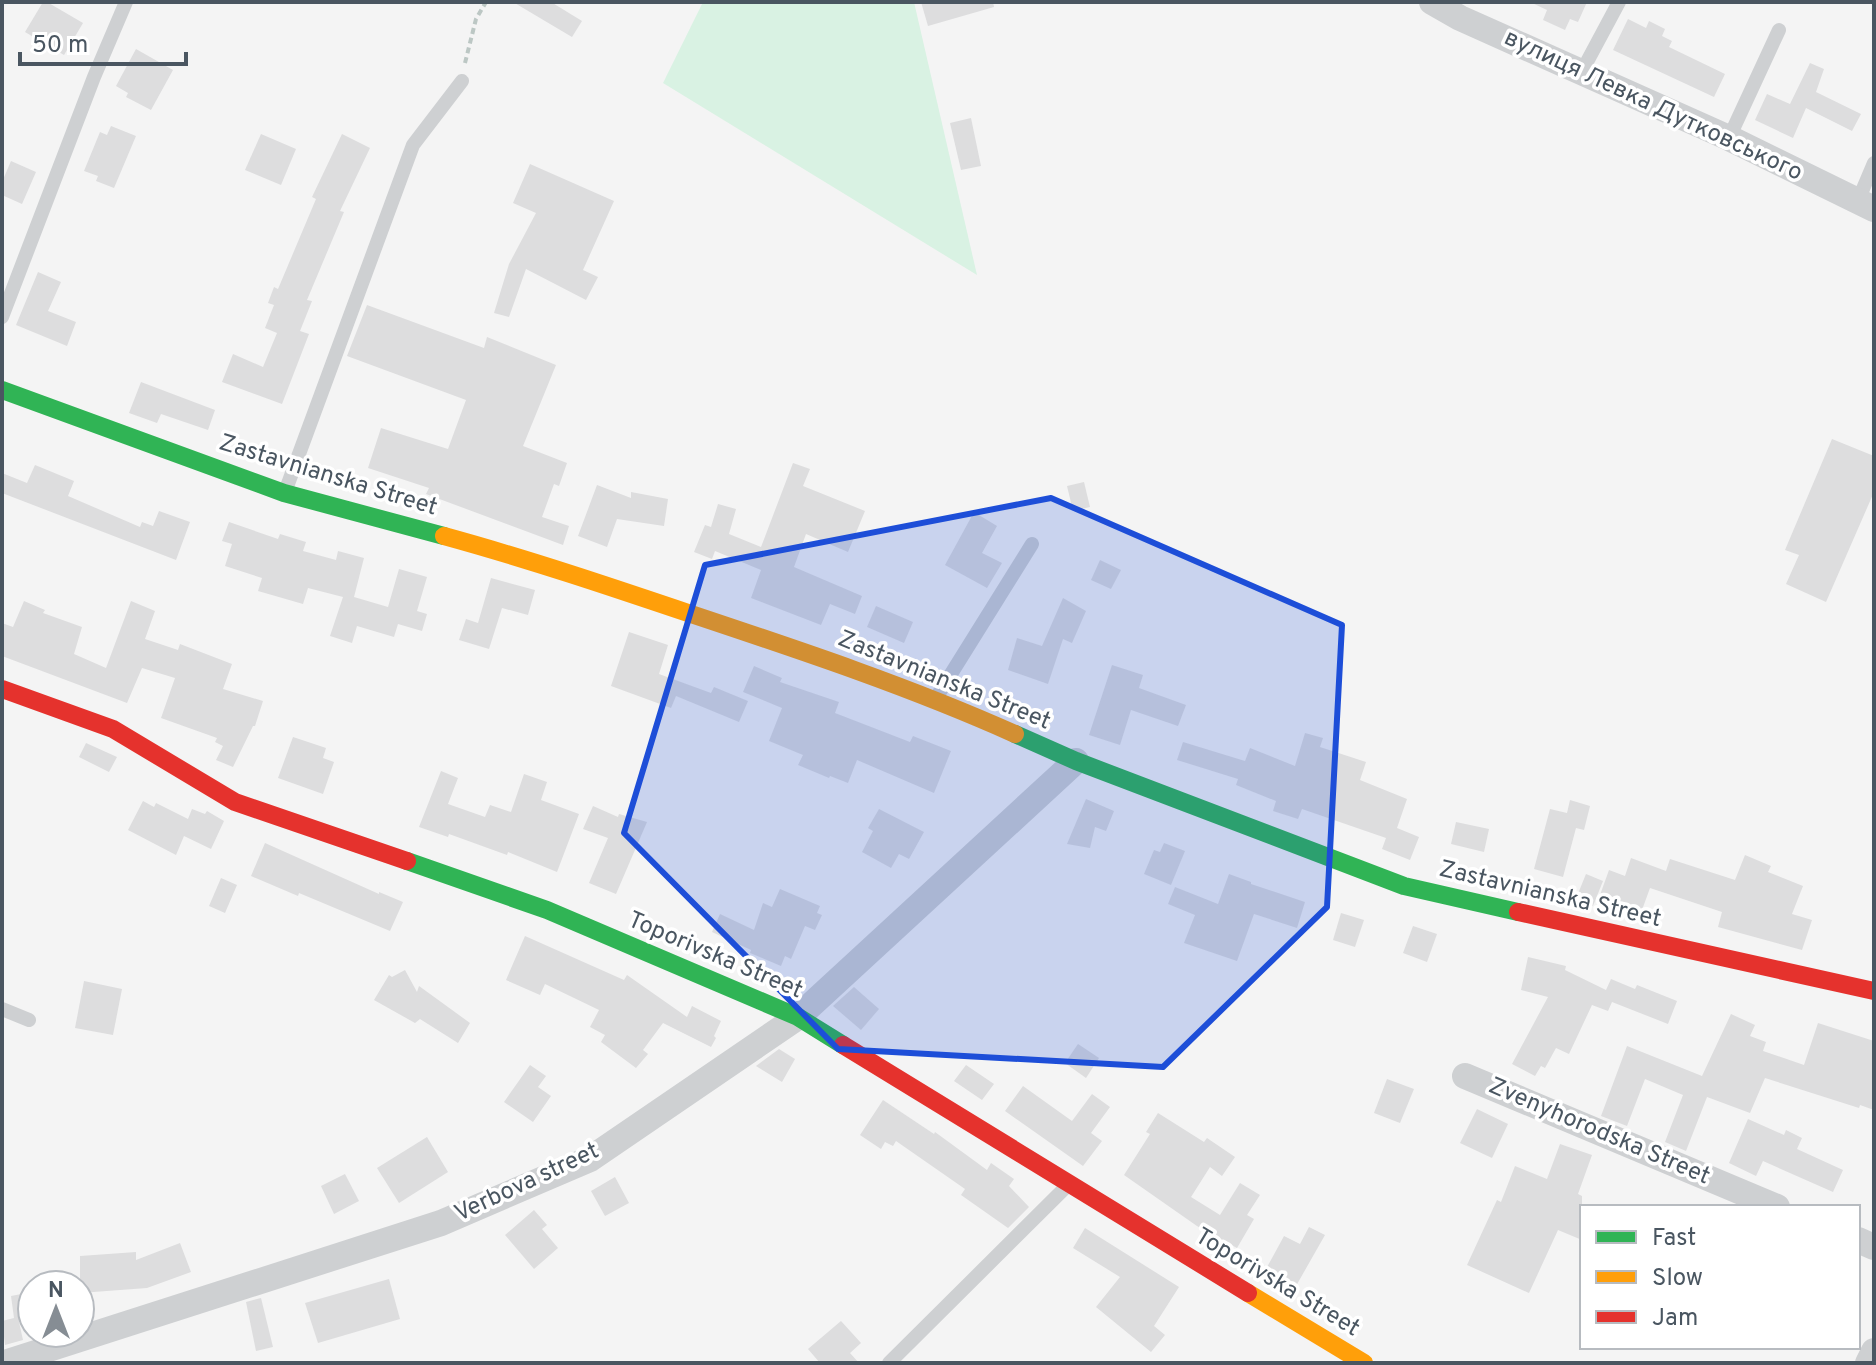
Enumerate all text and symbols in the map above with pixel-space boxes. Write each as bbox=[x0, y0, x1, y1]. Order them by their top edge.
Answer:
scale bar bbox=[20, 16, 186, 66]
street label: вулиця Левка Дутковського bbox=[1499, 24, 1807, 188]
text: 50 m bbox=[32, 31, 88, 61]
street label: Zastavnianska Street bbox=[215, 428, 441, 524]
street label: Zastavnianska Street bbox=[833, 625, 1055, 737]
street label: Zastavnianska Street bbox=[1436, 855, 1664, 935]
street label: Toporivska Street bbox=[623, 906, 807, 1006]
street label: Zvenyhorodska Street bbox=[1484, 1072, 1714, 1192]
street label: Verbova street bbox=[450, 1136, 604, 1230]
legend bbox=[1580, 1205, 1860, 1349]
street label: Toporivska Street bbox=[1189, 1222, 1365, 1344]
text: Fast bbox=[1652, 1224, 1696, 1254]
text: Slow bbox=[1652, 1264, 1703, 1294]
north arrow bbox=[16, 1269, 96, 1349]
text: N bbox=[48, 1278, 64, 1305]
text: Jam bbox=[1652, 1304, 1698, 1334]

